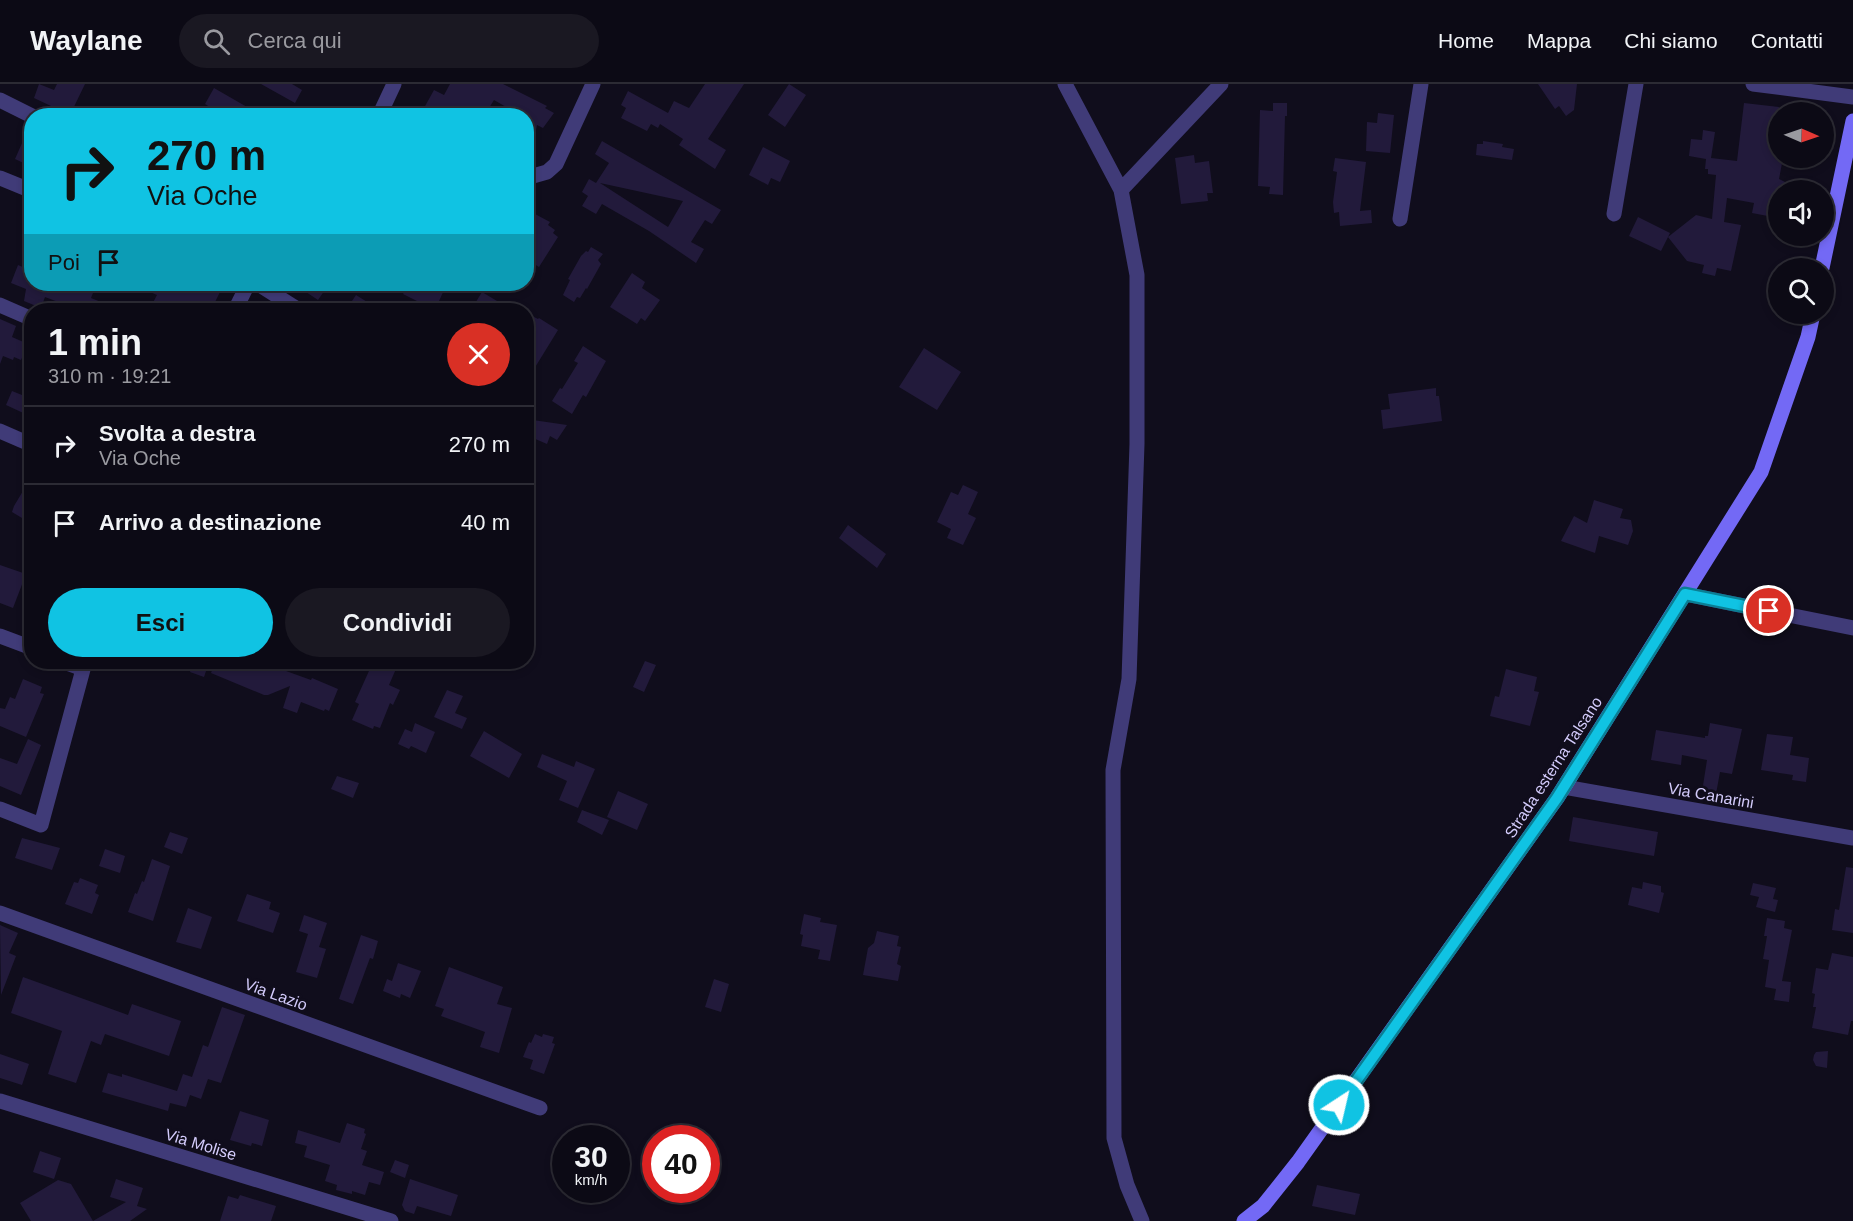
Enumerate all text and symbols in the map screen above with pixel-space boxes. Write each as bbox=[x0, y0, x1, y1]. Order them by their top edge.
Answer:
search box bbox=[179, 14, 599, 68]
text: Waylane bbox=[30, 25, 143, 56]
icon: search bbox=[200, 25, 233, 58]
text: Cerca qui bbox=[248, 28, 342, 53]
text: Home bbox=[1438, 29, 1494, 52]
text: Mappa bbox=[1527, 29, 1591, 52]
text: Chi siamo bbox=[1624, 29, 1718, 52]
text: Contatti bbox=[1751, 29, 1823, 52]
north arrow bbox=[1768, 102, 1834, 168]
map controls bbox=[1768, 102, 1834, 324]
icon: right bbox=[48, 132, 126, 210]
text: 270 m bbox=[147, 132, 266, 179]
button: sound bbox=[1768, 180, 1834, 246]
text: Via Oche bbox=[147, 181, 258, 211]
icon: arrive bbox=[92, 246, 125, 279]
text: Poi bbox=[48, 250, 80, 275]
button: search bbox=[1768, 258, 1834, 324]
text: 1 min bbox=[48, 322, 142, 363]
button: close bbox=[447, 323, 510, 386]
text: 310 m · 19:21 bbox=[48, 365, 171, 387]
text: Svolta a destra bbox=[99, 421, 256, 446]
icon: right bbox=[48, 429, 81, 462]
text: 270 m bbox=[449, 432, 510, 457]
text: Via Oche bbox=[99, 447, 181, 469]
icon: arrive bbox=[48, 507, 81, 540]
text: Arrivo a destinazione bbox=[99, 510, 322, 535]
text: 40 m bbox=[461, 510, 510, 535]
pin bbox=[1743, 585, 1794, 636]
button: Esci bbox=[48, 588, 273, 657]
button: Condividi bbox=[285, 588, 510, 657]
icon: arrive bbox=[1752, 594, 1785, 627]
street label: Strada esterna Talsano bbox=[1502, 694, 1605, 841]
street label: Via Canarini bbox=[1667, 780, 1755, 811]
street label: Via Lazio bbox=[242, 975, 310, 1014]
position arrow bbox=[1307, 1073, 1371, 1137]
speed limit sign: 40 bbox=[642, 1125, 720, 1203]
street label: Via Molise bbox=[163, 1126, 239, 1163]
text: 30 bbox=[574, 1140, 608, 1173]
text: km/h bbox=[575, 1171, 607, 1188]

